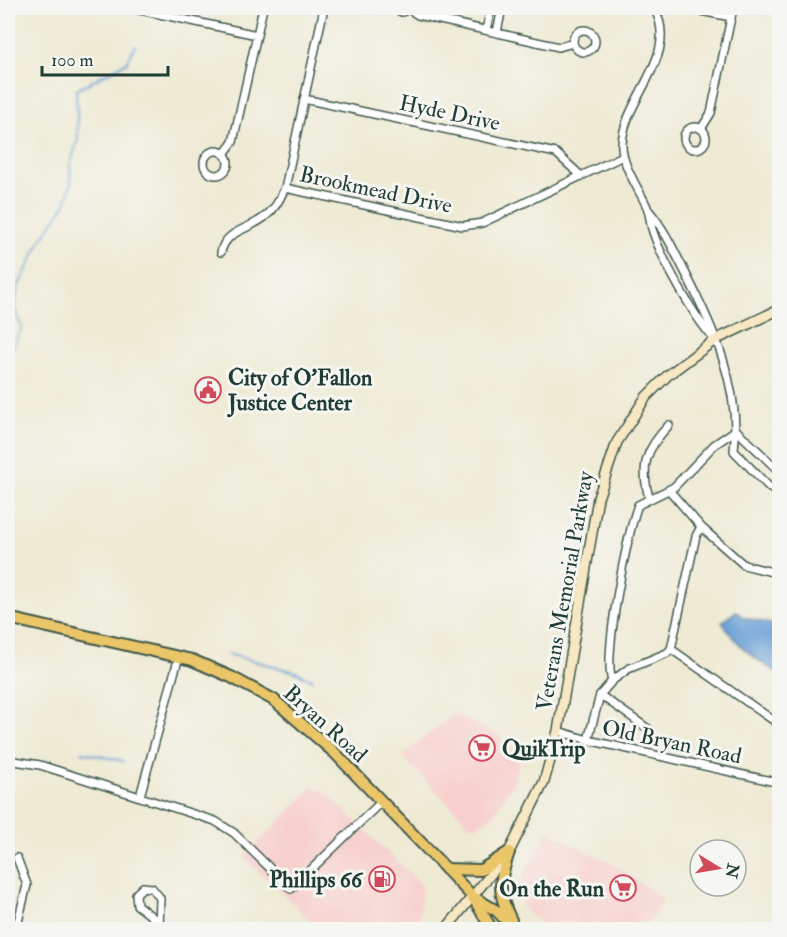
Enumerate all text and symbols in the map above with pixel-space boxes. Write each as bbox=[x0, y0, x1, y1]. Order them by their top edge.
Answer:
scale bar bbox=[42, 39, 168, 77]
text: 100 m bbox=[51, 49, 94, 72]
street label: Hyde Drive bbox=[397, 89, 503, 137]
street label: Brookmead Drive bbox=[297, 160, 455, 220]
place label: City of O'Fallon Justice Center bbox=[227, 364, 373, 418]
public building icon: City of O'Fallon Justice Center bbox=[193, 375, 223, 405]
street label: Veterans Memorial Parkway bbox=[530, 469, 600, 713]
street label: Bryan Road bbox=[278, 679, 373, 769]
street label: Old Bryan Road bbox=[599, 714, 744, 770]
supermarket icon: QuikTrip bbox=[467, 733, 497, 763]
place label: QuikTrip bbox=[502, 735, 585, 764]
north arrow bbox=[688, 838, 748, 898]
text: N bbox=[720, 861, 743, 880]
fuel station icon: Phillips 66 bbox=[367, 864, 397, 894]
place label: Phillips 66 bbox=[269, 866, 364, 895]
supermarket icon: On the Run bbox=[608, 873, 638, 903]
place label: On the Run bbox=[499, 875, 605, 903]

